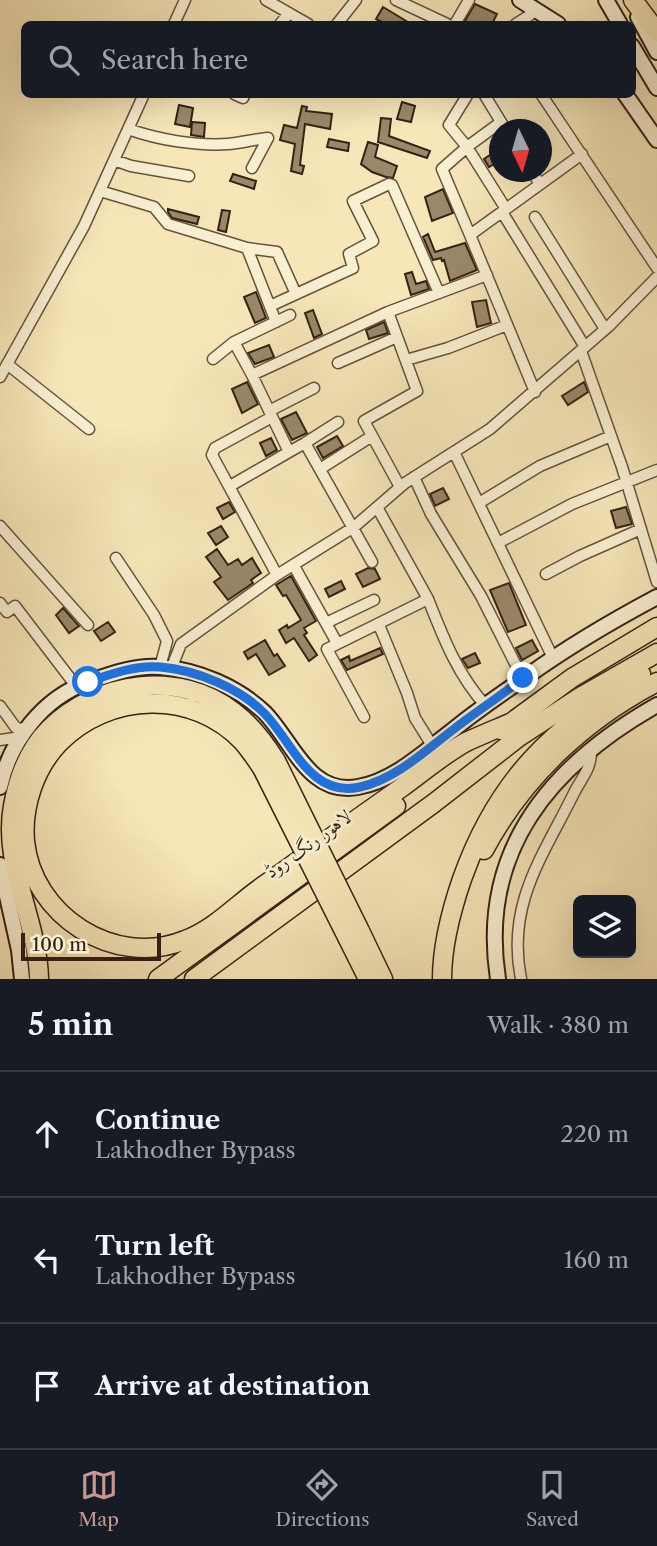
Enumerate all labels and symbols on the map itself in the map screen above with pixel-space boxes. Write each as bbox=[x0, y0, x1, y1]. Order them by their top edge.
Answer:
north arrow bbox=[489, 119, 552, 182]
route end bbox=[507, 662, 538, 693]
route start bbox=[72, 666, 103, 697]
street label: لاہور رنگ روڈ bbox=[260, 804, 356, 884]
scale bar bbox=[21, 930, 161, 962]

